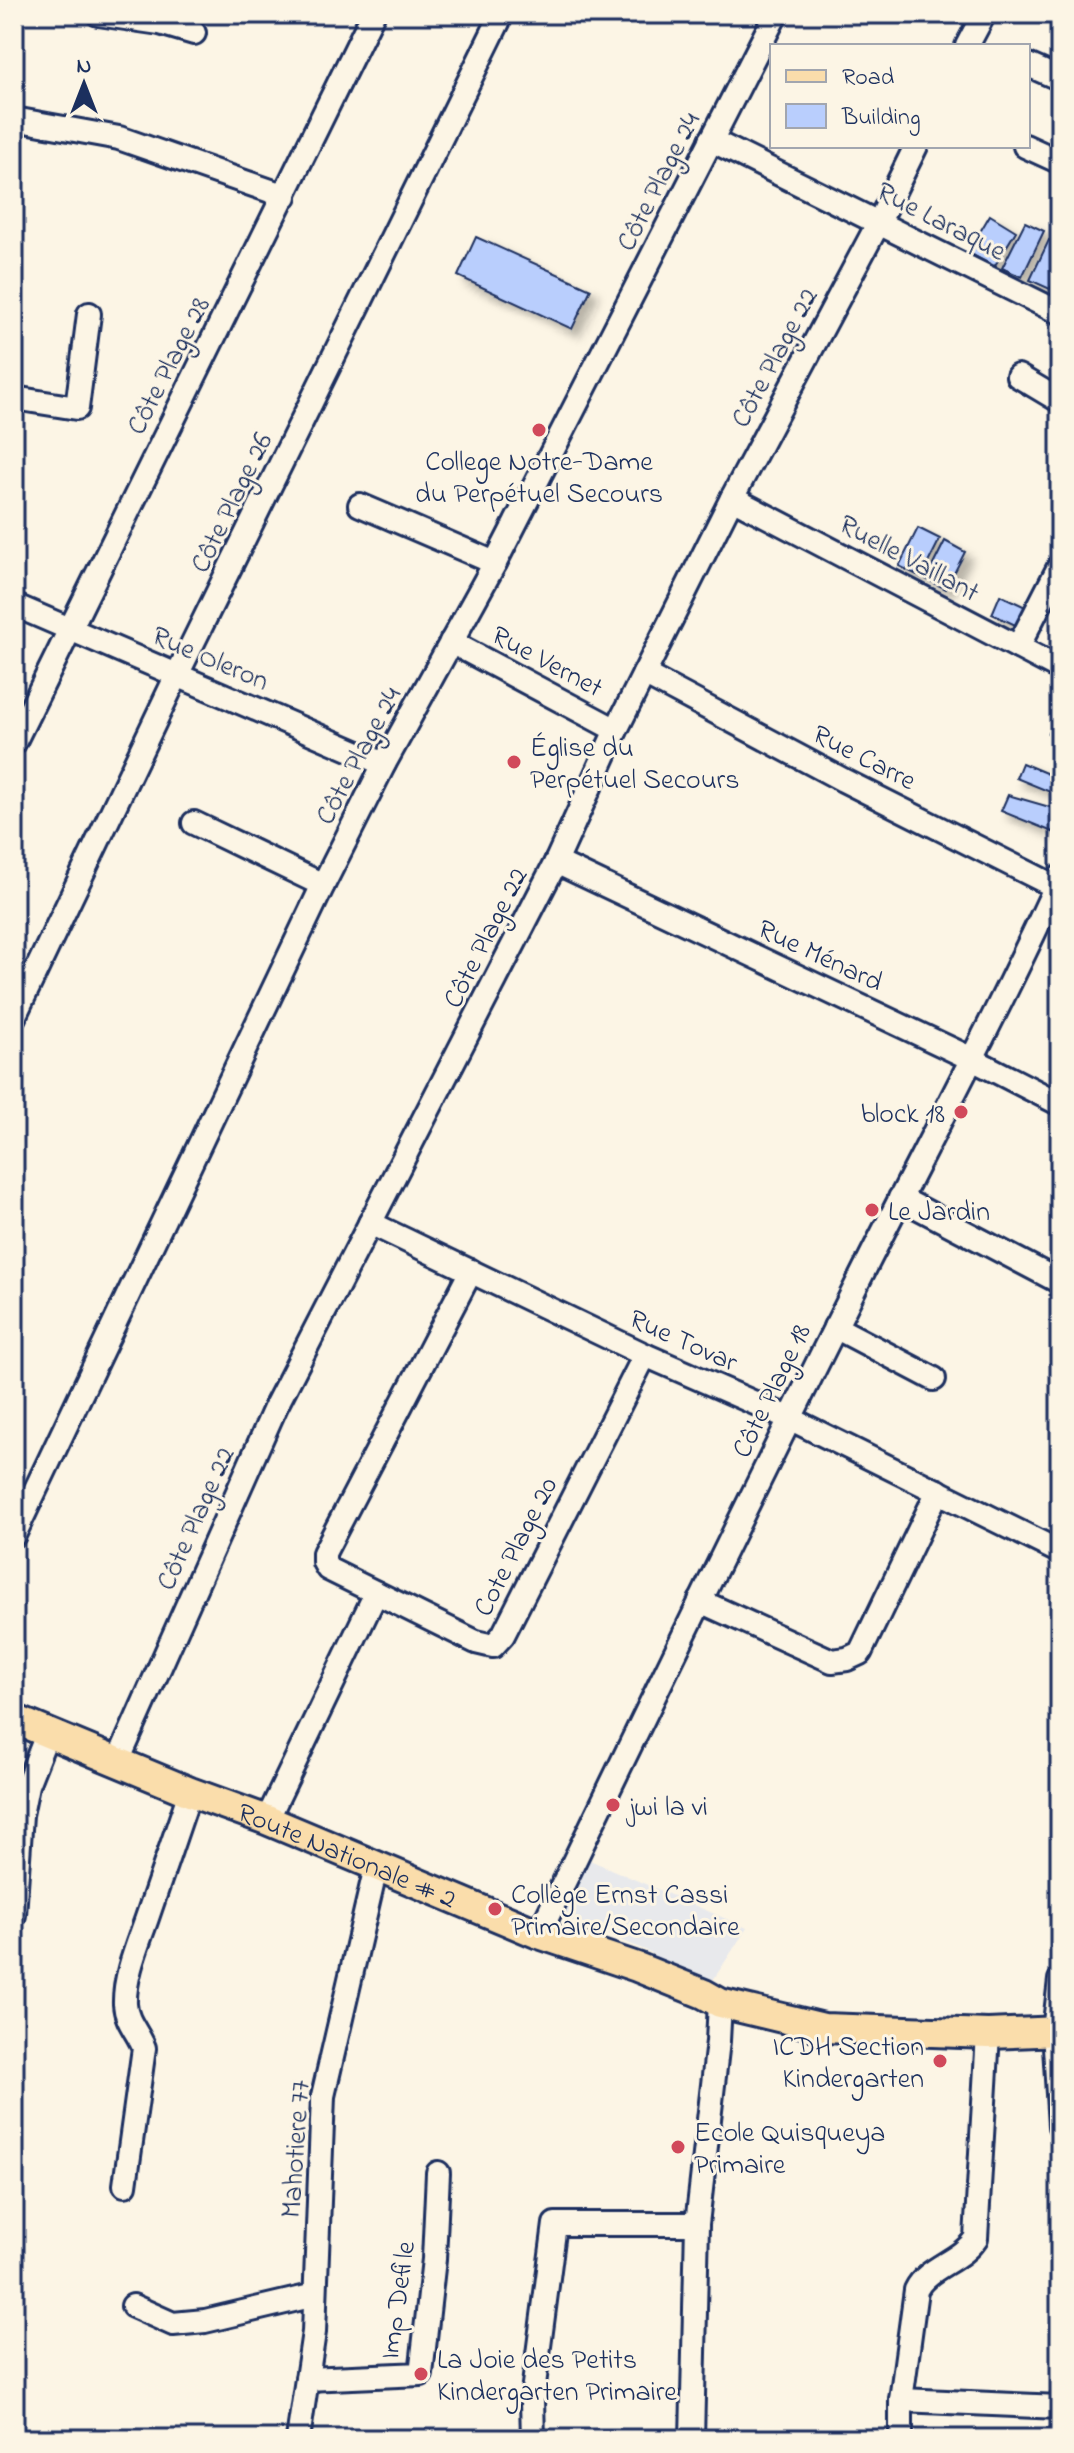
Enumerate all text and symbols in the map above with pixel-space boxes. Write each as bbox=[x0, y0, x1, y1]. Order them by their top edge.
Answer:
north arrow bbox=[44, 44, 124, 124]
legend bbox=[770, 44, 1030, 148]
text: N bbox=[77, 51, 91, 83]
text: Road bbox=[842, 61, 895, 96]
text: Building bbox=[841, 101, 921, 136]
street label: Côte Plage 24 bbox=[608, 106, 713, 259]
street label: Rue Laraque bbox=[869, 173, 1013, 273]
street label: Côte Plage 22 bbox=[722, 281, 830, 436]
street label: Côte Plage 28 bbox=[118, 291, 222, 443]
marker: College Notre-Dame du Perpétuel Secours bbox=[530, 421, 548, 439]
street label: Côte Plage 26 bbox=[181, 426, 285, 581]
place label: College Notre-Dame du Perpétuel Secours bbox=[415, 443, 663, 516]
street label: Ruelle Vaillant bbox=[831, 506, 986, 614]
street label: Rue Oleron bbox=[145, 617, 275, 703]
street label: Rue Vernet bbox=[483, 617, 609, 710]
street label: Côte Plage 24 bbox=[307, 680, 414, 833]
street label: Rue Carre bbox=[804, 716, 923, 803]
place label: Église du Perpétuel Secours bbox=[530, 729, 740, 802]
marker: Église du Perpétuel Secours bbox=[505, 753, 523, 771]
street label: Côte Plage 22 bbox=[434, 861, 540, 1016]
street label: Rue Ménard bbox=[750, 910, 889, 1004]
place label: block 18 bbox=[861, 1095, 945, 1136]
marker: block 18 bbox=[952, 1103, 970, 1121]
place label: Le Jardin bbox=[888, 1193, 990, 1234]
marker: Le Jardin bbox=[863, 1201, 881, 1219]
street label: Rue Tovar bbox=[622, 1300, 744, 1384]
street label: Côte Plage 18 bbox=[723, 1317, 823, 1466]
street label: Côte Plage 22 bbox=[147, 1441, 247, 1598]
street label: Cote Plage 20 bbox=[464, 1471, 570, 1624]
place label: jwi la vi bbox=[625, 1788, 708, 1829]
street label: Route Nationale # 2 bbox=[231, 1794, 462, 1921]
marker: jwi la vi bbox=[604, 1796, 622, 1814]
place label: Collège Ernst Cassi Primaire/Secondaire bbox=[511, 1876, 740, 1949]
marker: Collège Ernst Cassi Primaire/Secondaire bbox=[486, 1900, 504, 1918]
place label: ICDH Section Kindergarten bbox=[772, 2028, 924, 2101]
marker: ICDH Section Kindergarten bbox=[931, 2052, 949, 2070]
street label: Mahotiere 77 bbox=[272, 2078, 323, 2220]
place label: Ecole Quisqueya Primaire bbox=[694, 2114, 885, 2187]
marker: Ecole Quisqueya Primaire bbox=[669, 2138, 687, 2156]
street label: Imp Defile bbox=[371, 2238, 428, 2362]
place label: La Joie des Petits Kindergarten Primaire bbox=[437, 2341, 677, 2414]
marker: La Joie des Petits Kindergarten Primaire bbox=[412, 2365, 430, 2383]

